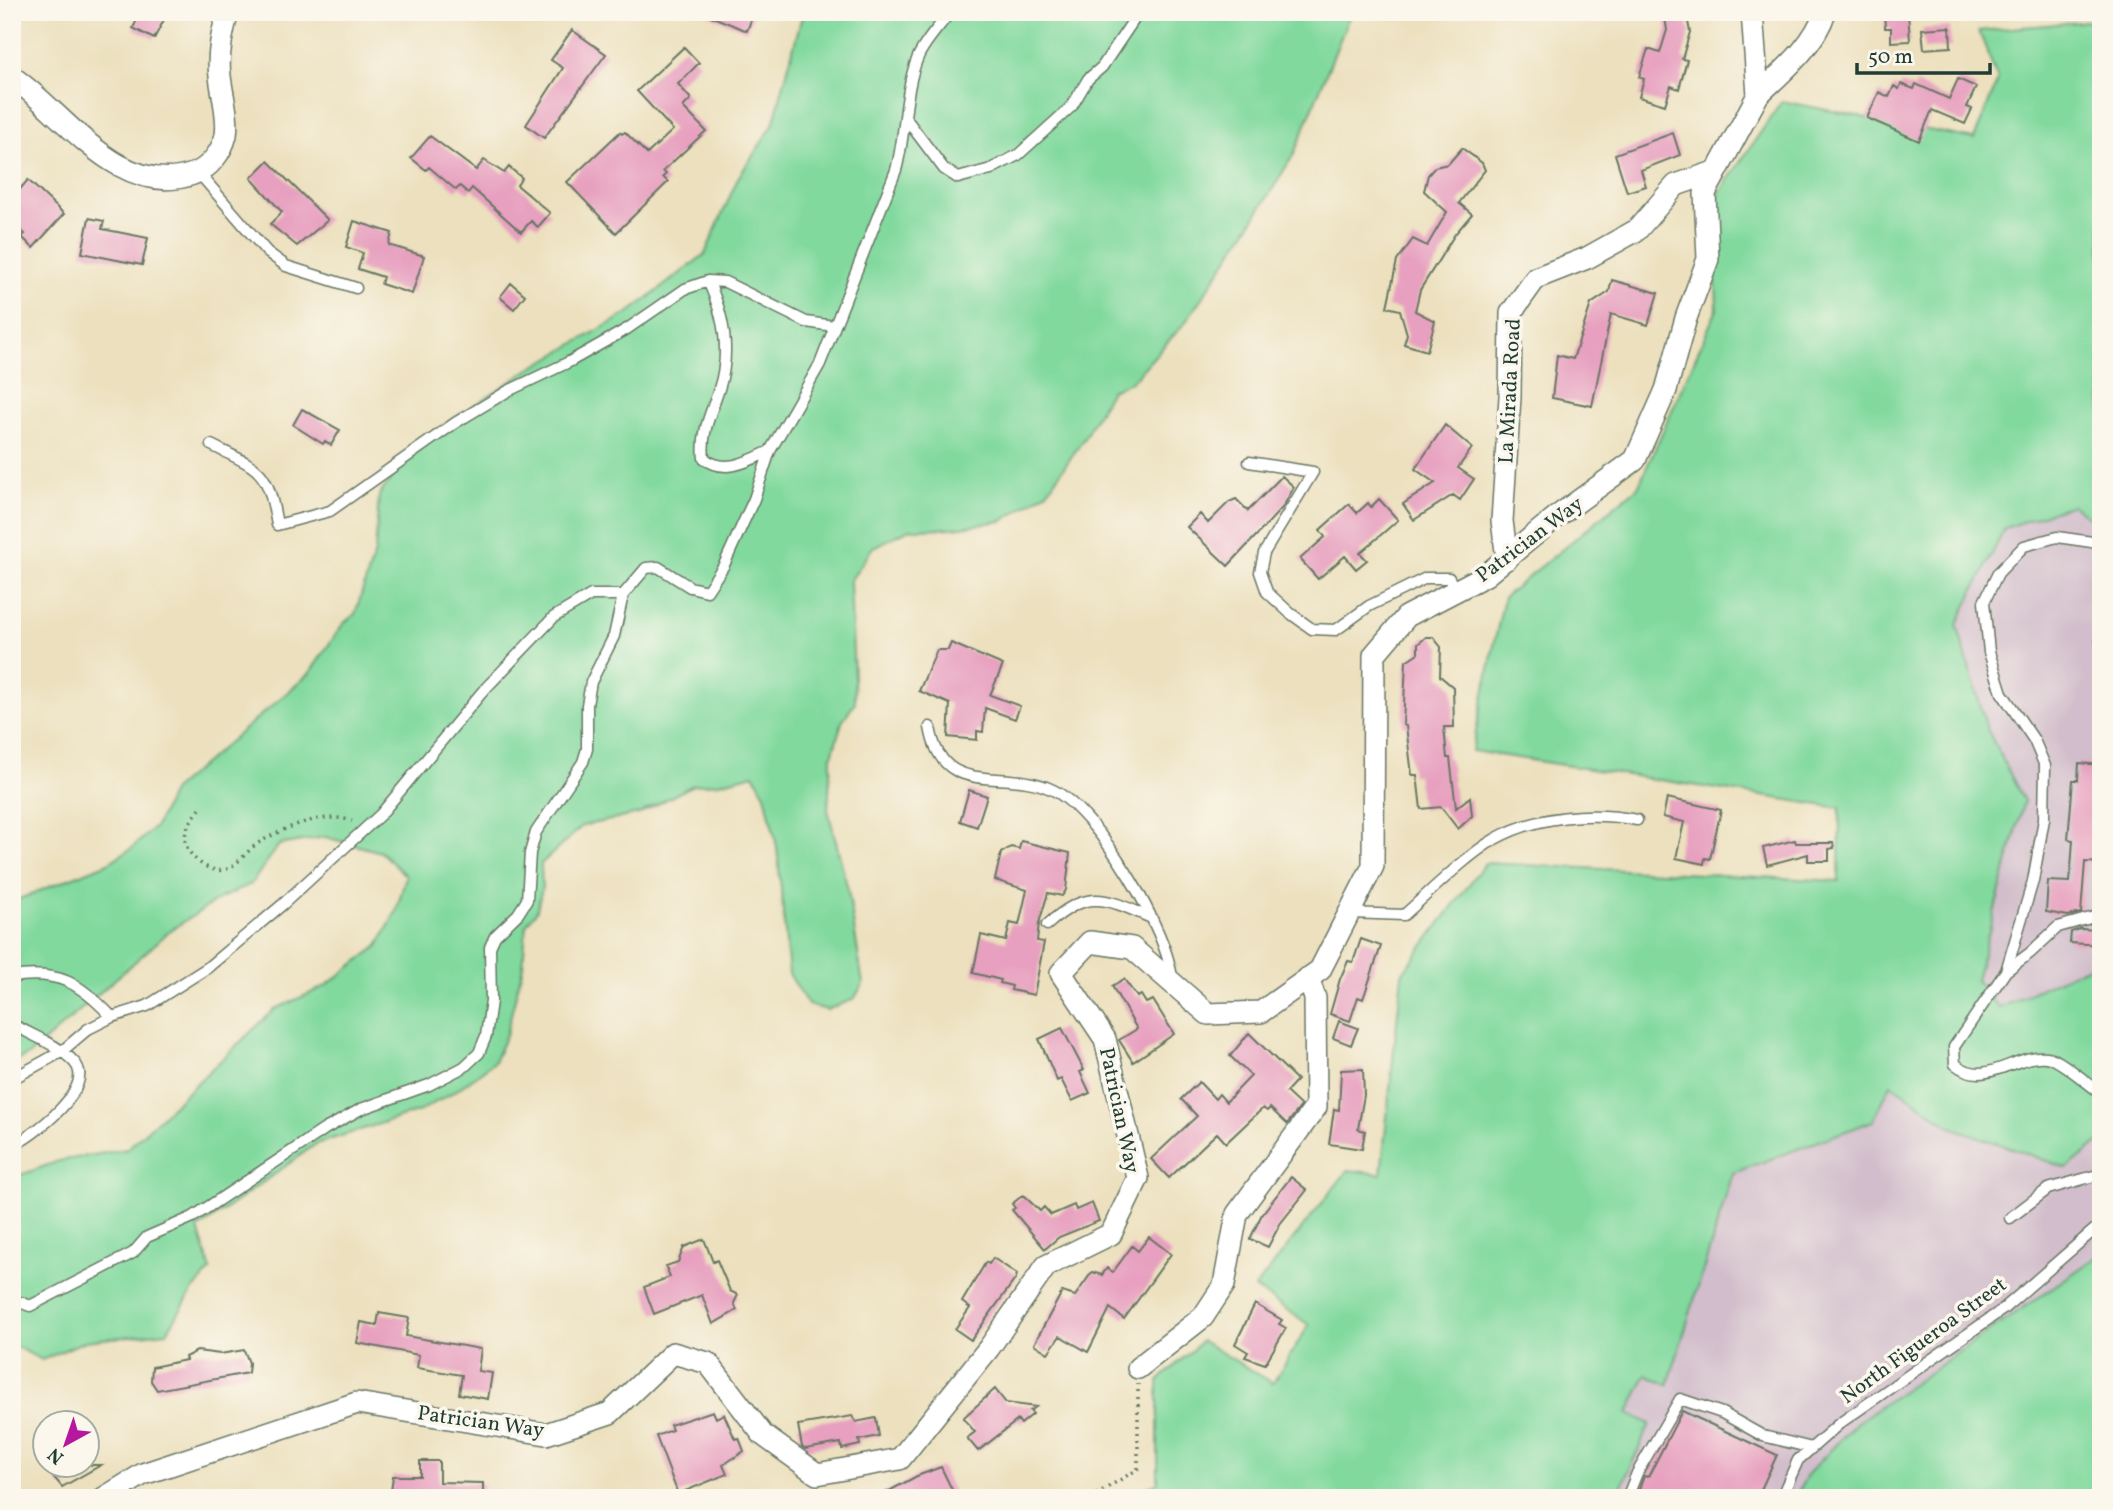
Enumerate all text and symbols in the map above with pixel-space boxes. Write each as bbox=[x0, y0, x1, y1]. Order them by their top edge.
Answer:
scale bar bbox=[1857, 32, 1990, 76]
text: 50 m bbox=[1868, 43, 1913, 72]
street label: La Mirada Road bbox=[1492, 318, 1529, 464]
street label: Patrician Way bbox=[1470, 490, 1590, 590]
street label: Patrician Way bbox=[1091, 1045, 1146, 1176]
street label: North Figueroa Street bbox=[1835, 1271, 2013, 1412]
street label: Patrician Way bbox=[415, 1399, 547, 1446]
north arrow bbox=[32, 1408, 102, 1478]
text: N bbox=[43, 1441, 70, 1470]

